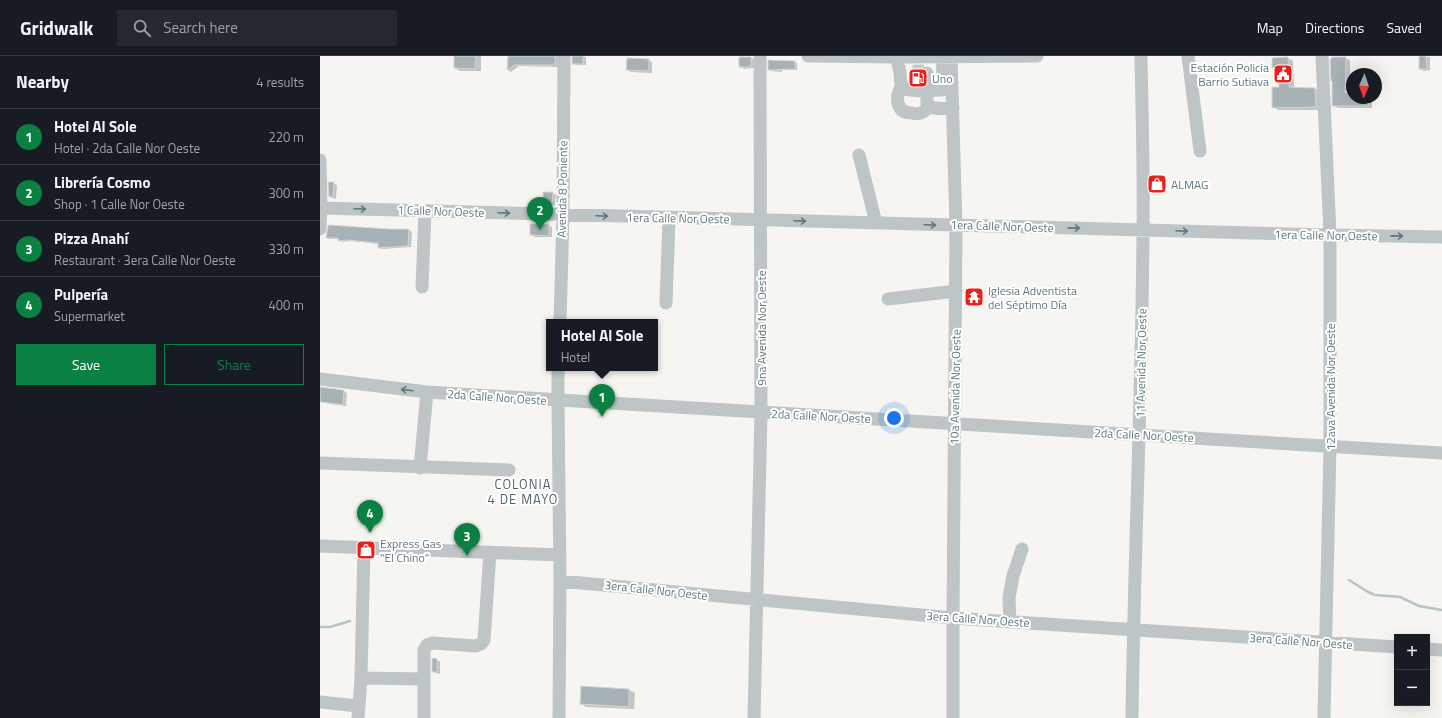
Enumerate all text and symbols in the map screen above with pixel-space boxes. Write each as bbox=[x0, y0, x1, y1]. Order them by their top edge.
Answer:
search box bbox=[117, 10, 397, 46]
text: Gridwalk bbox=[20, 13, 93, 42]
text: Search here bbox=[163, 16, 238, 39]
icon: search bbox=[131, 17, 153, 39]
text: Map bbox=[1257, 17, 1283, 38]
text: Directions bbox=[1305, 17, 1364, 38]
text: Saved bbox=[1386, 17, 1422, 38]
place label: Estación Policia Barrio Sutiava bbox=[1191, 58, 1269, 91]
public building icon: Estación Policia Barrio Sutiava bbox=[1272, 63, 1294, 85]
fuel station icon: Uno bbox=[907, 67, 929, 89]
north arrow bbox=[1346, 68, 1382, 104]
text: Nearby bbox=[16, 69, 69, 95]
place label: Uno bbox=[932, 69, 953, 88]
text: 4 results bbox=[256, 72, 304, 92]
text: Hotel Al Sole bbox=[54, 115, 137, 138]
text: 1 bbox=[25, 127, 33, 147]
text: 220 m bbox=[268, 127, 304, 147]
text: Hotel · 2da Calle Nor Oeste bbox=[54, 138, 200, 158]
street label: Avenida 8 Poniente bbox=[552, 140, 572, 238]
text: Librería Cosmo bbox=[54, 171, 150, 194]
shop icon: ALMAG bbox=[1146, 173, 1168, 195]
place label: ALMAG bbox=[1171, 175, 1208, 194]
text: 2 bbox=[25, 183, 33, 203]
text: 300 m bbox=[268, 183, 304, 203]
text: Shop · 1 Calle Nor Oeste bbox=[54, 194, 185, 214]
pin: 2 bbox=[527, 197, 553, 230]
street label: 1 Calle Nor Oeste bbox=[397, 200, 485, 222]
one-way arrow bbox=[353, 205, 366, 213]
street label: 1era Calle Nor Oeste bbox=[626, 208, 730, 228]
one-way arrow bbox=[497, 209, 510, 217]
one-way arrow bbox=[595, 212, 608, 220]
street label: 1era Calle Nor Oeste bbox=[950, 215, 1054, 237]
one-way arrow bbox=[793, 217, 806, 225]
one-way arrow bbox=[923, 221, 936, 228]
one-way arrow bbox=[1067, 225, 1080, 232]
street label: 1era Calle Nor Oeste bbox=[1274, 225, 1378, 245]
text: Pizza Anahí bbox=[54, 227, 128, 250]
one-way arrow bbox=[1175, 227, 1188, 235]
one-way arrow bbox=[1390, 232, 1403, 240]
text: 3 bbox=[25, 239, 33, 259]
text: 330 m bbox=[268, 239, 304, 259]
text: Restaurant · 3era Calle Nor Oeste bbox=[54, 250, 236, 270]
street label: 9na Avenida Nor Oeste bbox=[752, 270, 771, 386]
place label: Iglesia Adventista del Séptimo Día bbox=[988, 281, 1077, 314]
text: Pulpería bbox=[54, 283, 108, 306]
temple icon: Iglesia Adventista del Séptimo Día bbox=[963, 286, 985, 308]
text: 4 bbox=[25, 295, 33, 315]
text: 400 m bbox=[268, 295, 304, 315]
text: Supermarket bbox=[54, 306, 125, 326]
street label: 11 Avenida Nor Oeste bbox=[1131, 308, 1151, 418]
popup bbox=[546, 319, 658, 371]
street label: 12ava Avenida Nor Oeste bbox=[1321, 323, 1340, 451]
text: Hotel Al Sole bbox=[561, 324, 643, 347]
street label: 10a Avenida Nor Oeste bbox=[944, 329, 966, 445]
button: Save bbox=[16, 344, 156, 385]
button: Share bbox=[164, 344, 304, 385]
text: Hotel bbox=[561, 347, 590, 367]
street label: 2da Calle Nor Oeste bbox=[447, 384, 547, 410]
pin: 1 bbox=[589, 384, 615, 417]
one-way arrow bbox=[401, 386, 414, 393]
street label: 2da Calle Nor Oeste bbox=[771, 404, 871, 428]
your location bbox=[884, 408, 904, 428]
street label: 2da Calle Nor Oeste bbox=[1094, 423, 1194, 447]
district label: COLONIA 4 DE MAYO bbox=[488, 474, 558, 509]
pin: 4 bbox=[357, 500, 383, 533]
pin: 3 bbox=[454, 523, 480, 556]
place label: Express Gas "El Chino" bbox=[380, 534, 442, 567]
shop icon: Express Gas "El Chino" bbox=[355, 539, 377, 561]
street label: 3era Calle Nor Oeste bbox=[604, 575, 708, 605]
street label: 3era Calle Nor Oeste bbox=[926, 606, 1030, 632]
street label: 3era Calle Nor Oeste bbox=[1249, 628, 1353, 654]
map controls bbox=[1394, 634, 1430, 706]
button: + bbox=[1394, 634, 1430, 670]
button: − bbox=[1394, 670, 1430, 706]

